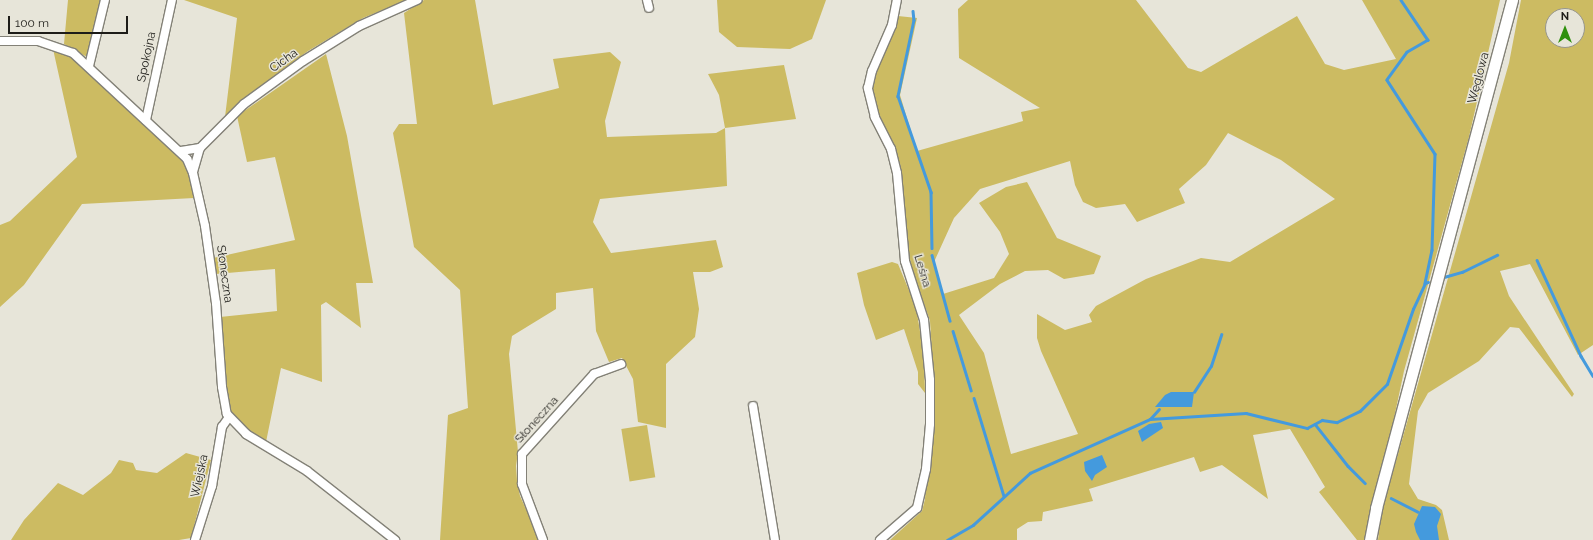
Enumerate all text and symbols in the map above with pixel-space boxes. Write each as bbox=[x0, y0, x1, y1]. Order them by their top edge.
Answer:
scale bar bbox=[10, 8, 130, 34]
north arrow bbox=[1545, 8, 1585, 48]
text: N bbox=[1561, 10, 1569, 23]
text: 100 m bbox=[15, 16, 49, 30]
street label: Spokojna bbox=[135, 30, 159, 84]
street label: Cicha bbox=[267, 46, 301, 76]
street label: Węglowa bbox=[1465, 51, 1493, 105]
street label: Słoneczna bbox=[213, 244, 235, 304]
street label: Leśna bbox=[910, 253, 934, 289]
street label: Słoneczna bbox=[512, 394, 562, 446]
street label: Wiejska bbox=[188, 453, 212, 499]

